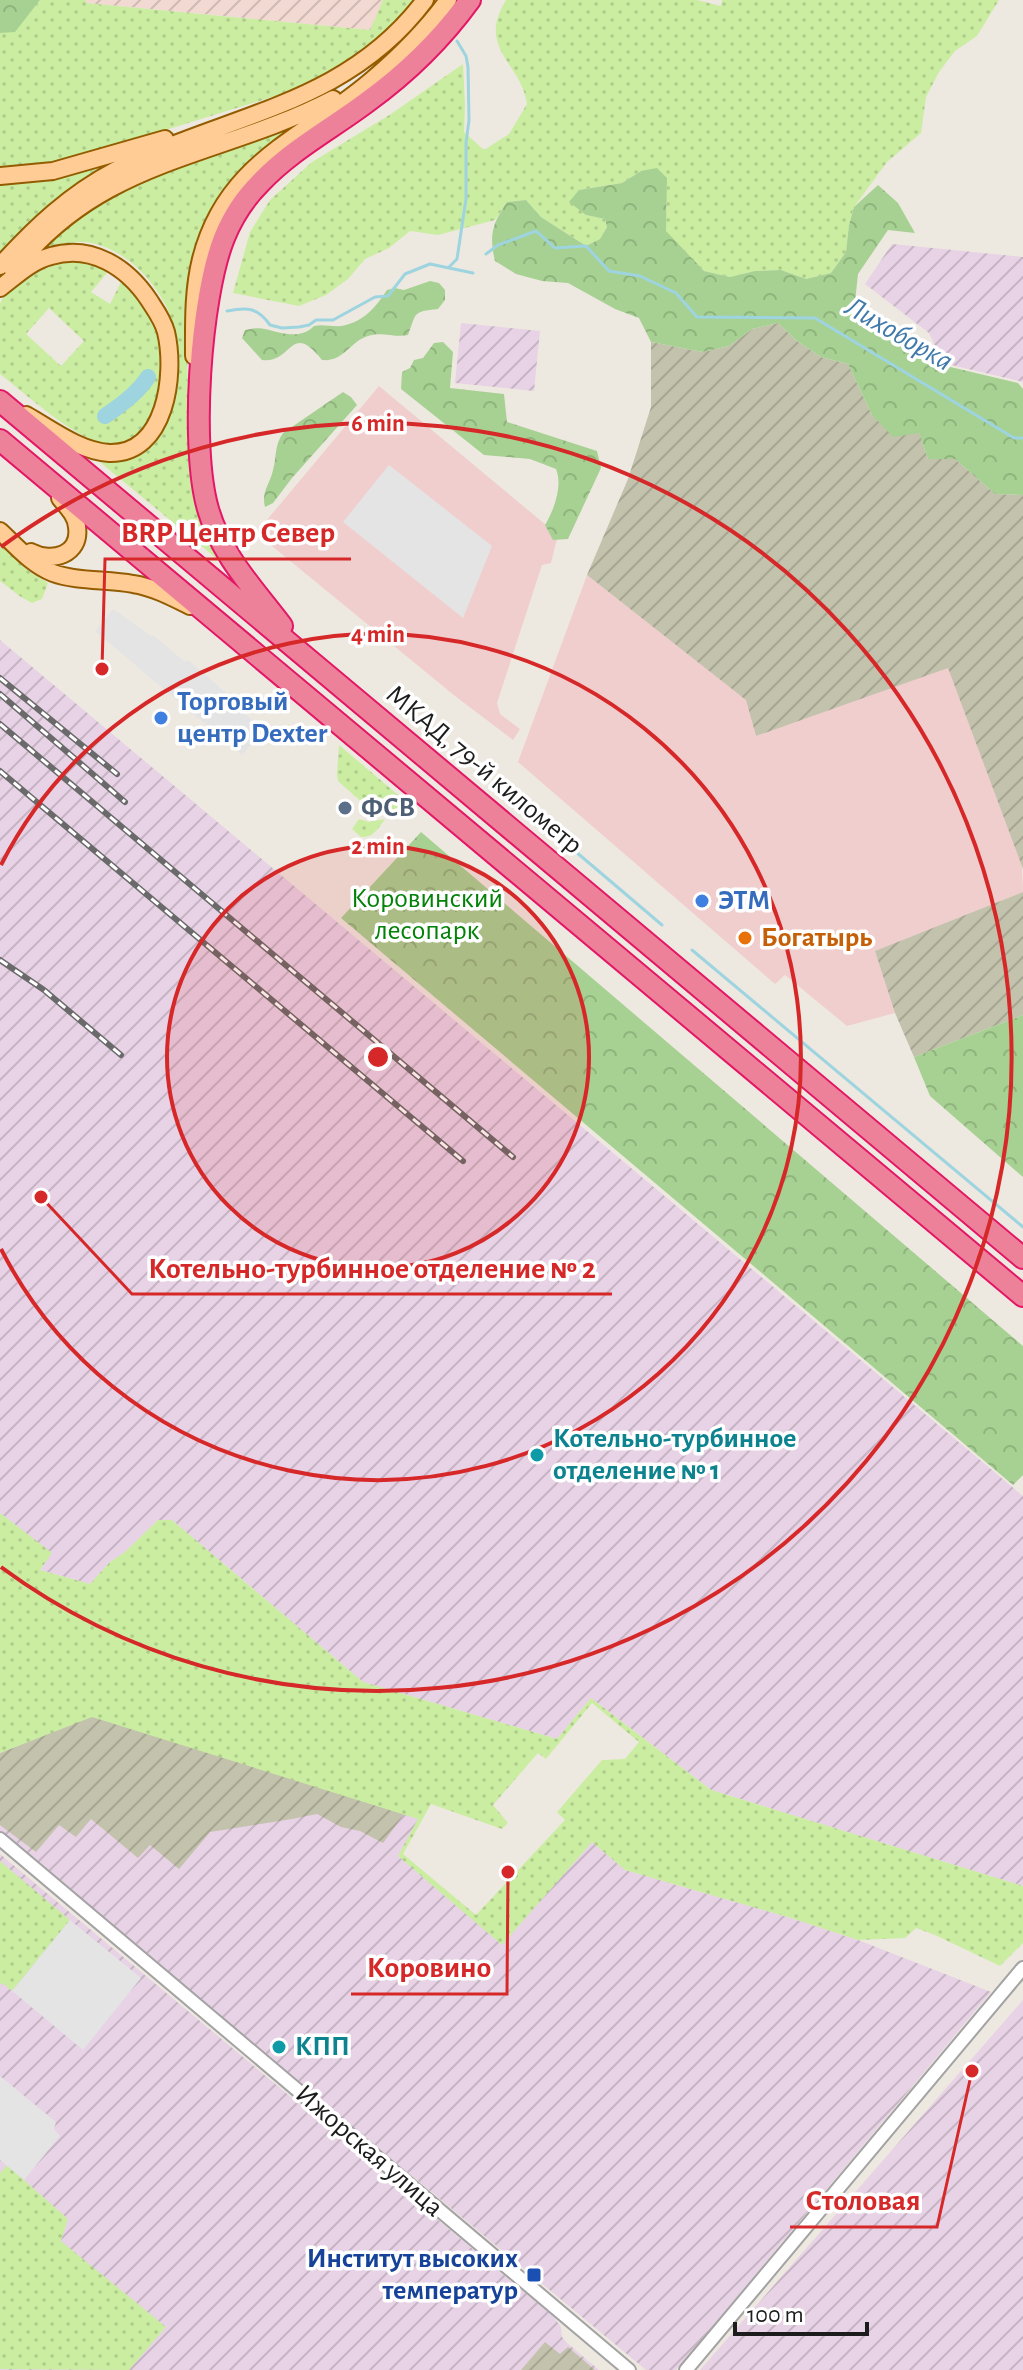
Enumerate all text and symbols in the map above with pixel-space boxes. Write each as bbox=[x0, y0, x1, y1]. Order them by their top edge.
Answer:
water label: Лихоборка bbox=[839, 291, 958, 377]
text: 6 min bbox=[351, 412, 405, 436]
callout: BRP Центр Север bbox=[105, 505, 351, 559]
text: BRP Центр Север bbox=[121, 518, 335, 548]
text: 4 min bbox=[351, 623, 405, 647]
street label: МКАД, 79-й километр bbox=[381, 680, 587, 860]
place label: Торговый центр Dexter bbox=[177, 688, 328, 748]
marker: Торговый центр Dexter bbox=[152, 709, 170, 727]
place label: ФСВ bbox=[361, 794, 415, 822]
marker: ФСВ bbox=[336, 799, 354, 817]
text: 2 min bbox=[351, 835, 405, 859]
park label: Коровинский лесопарк bbox=[351, 885, 503, 945]
place label: ЭТМ bbox=[718, 887, 770, 915]
marker: ЭТМ bbox=[693, 892, 711, 910]
place label: Богатырь bbox=[761, 924, 872, 952]
marker: Богатырь bbox=[736, 929, 754, 947]
centre of rings bbox=[364, 1043, 392, 1071]
callout: Котельно-турбинное отделение № 2 bbox=[132, 1240, 612, 1294]
text: Котельно-турбинное отделение № 2 bbox=[148, 1254, 596, 1284]
place label: Котельно-турбинное отделение № 1 bbox=[553, 1425, 796, 1485]
marker: Котельно-турбинное отделение № 1 bbox=[528, 1446, 546, 1464]
callout: Коровино bbox=[351, 1940, 507, 1994]
text: Коровино bbox=[367, 1953, 491, 1983]
place label: КПП bbox=[295, 2033, 350, 2061]
marker: КПП bbox=[270, 2038, 288, 2056]
street label: Ижорская улица bbox=[290, 2080, 448, 2223]
callout: Столовая bbox=[790, 2173, 937, 2227]
text: Столовая bbox=[805, 2186, 921, 2216]
place label: Институт высоких температур bbox=[307, 2245, 518, 2305]
marker: Институт высоких температур bbox=[525, 2266, 543, 2284]
scale bar bbox=[735, 2286, 867, 2336]
text: 100 m bbox=[747, 2303, 804, 2327]

